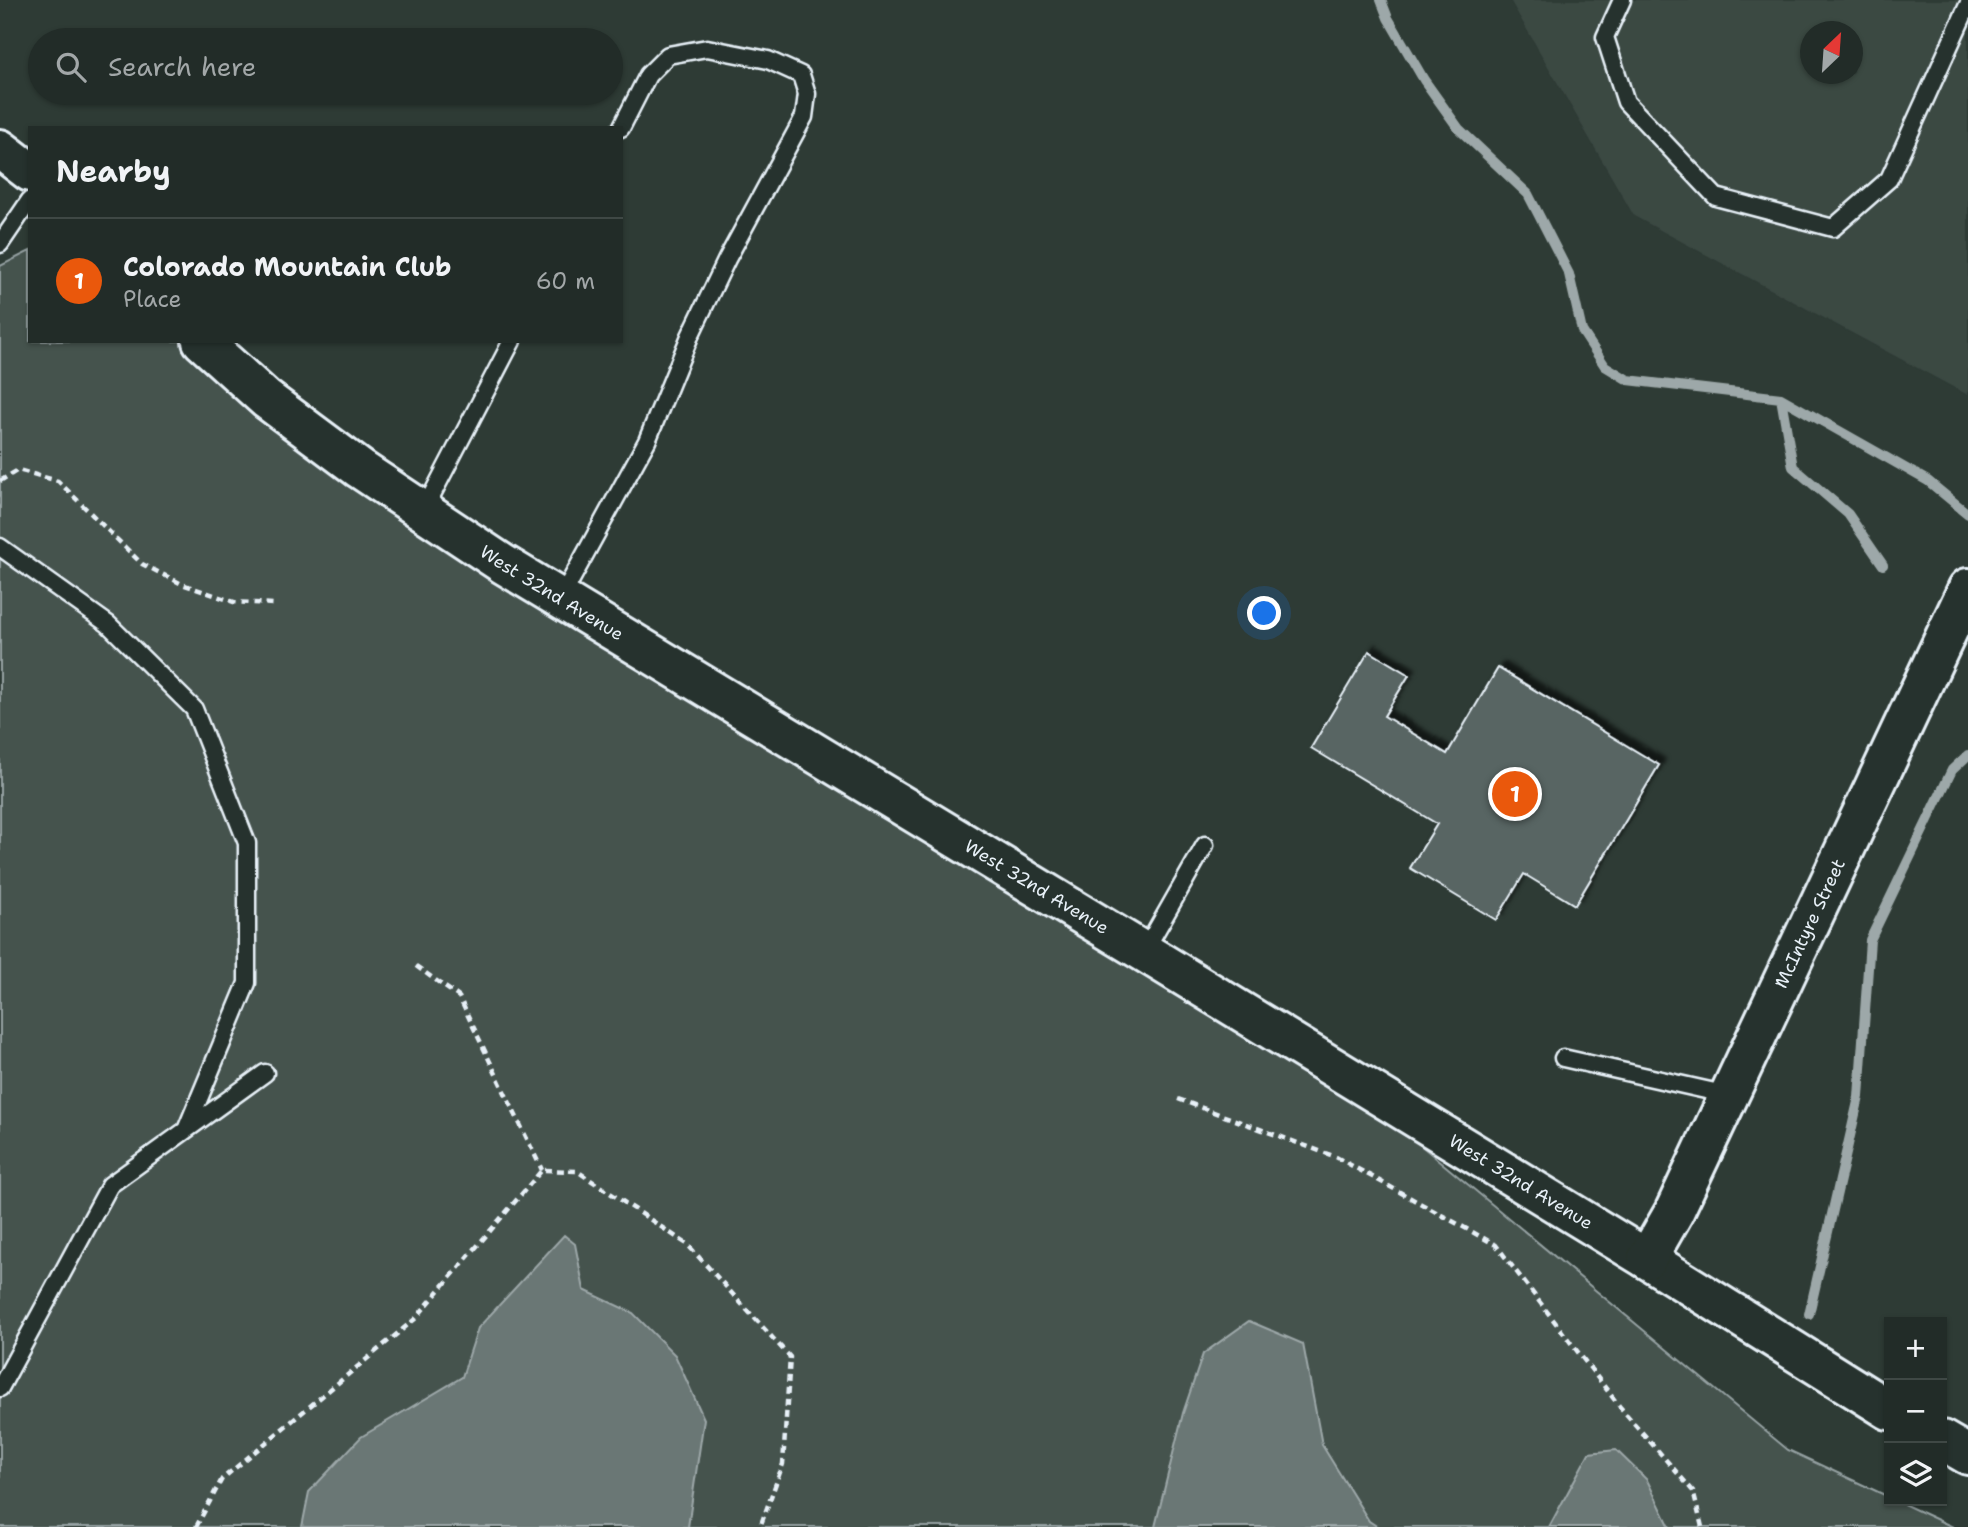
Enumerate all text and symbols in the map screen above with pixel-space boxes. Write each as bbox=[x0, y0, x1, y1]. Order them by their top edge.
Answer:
north arrow bbox=[1800, 21, 1863, 84]
search box bbox=[28, 28, 623, 105]
icon: search bbox=[52, 48, 90, 86]
text: Search here bbox=[108, 49, 257, 84]
text: Nearby bbox=[56, 151, 171, 192]
text: Colorado Mountain Club bbox=[123, 249, 451, 284]
text: 1 bbox=[74, 266, 84, 296]
text: 60 m bbox=[536, 266, 595, 296]
text: Place bbox=[123, 284, 182, 314]
street label: West 32nd Avenue bbox=[475, 540, 628, 646]
your location bbox=[1247, 596, 1281, 630]
pin: 1 bbox=[1492, 768, 1538, 820]
street label: West 32nd Avenue bbox=[960, 834, 1113, 940]
street label: McIntyre Street bbox=[1769, 855, 1851, 992]
street label: West 32nd Avenue bbox=[1444, 1129, 1597, 1235]
map controls bbox=[1884, 1317, 1947, 1506]
button: + bbox=[1884, 1317, 1947, 1380]
button: − bbox=[1884, 1380, 1947, 1443]
button: layers bbox=[1884, 1443, 1947, 1506]

